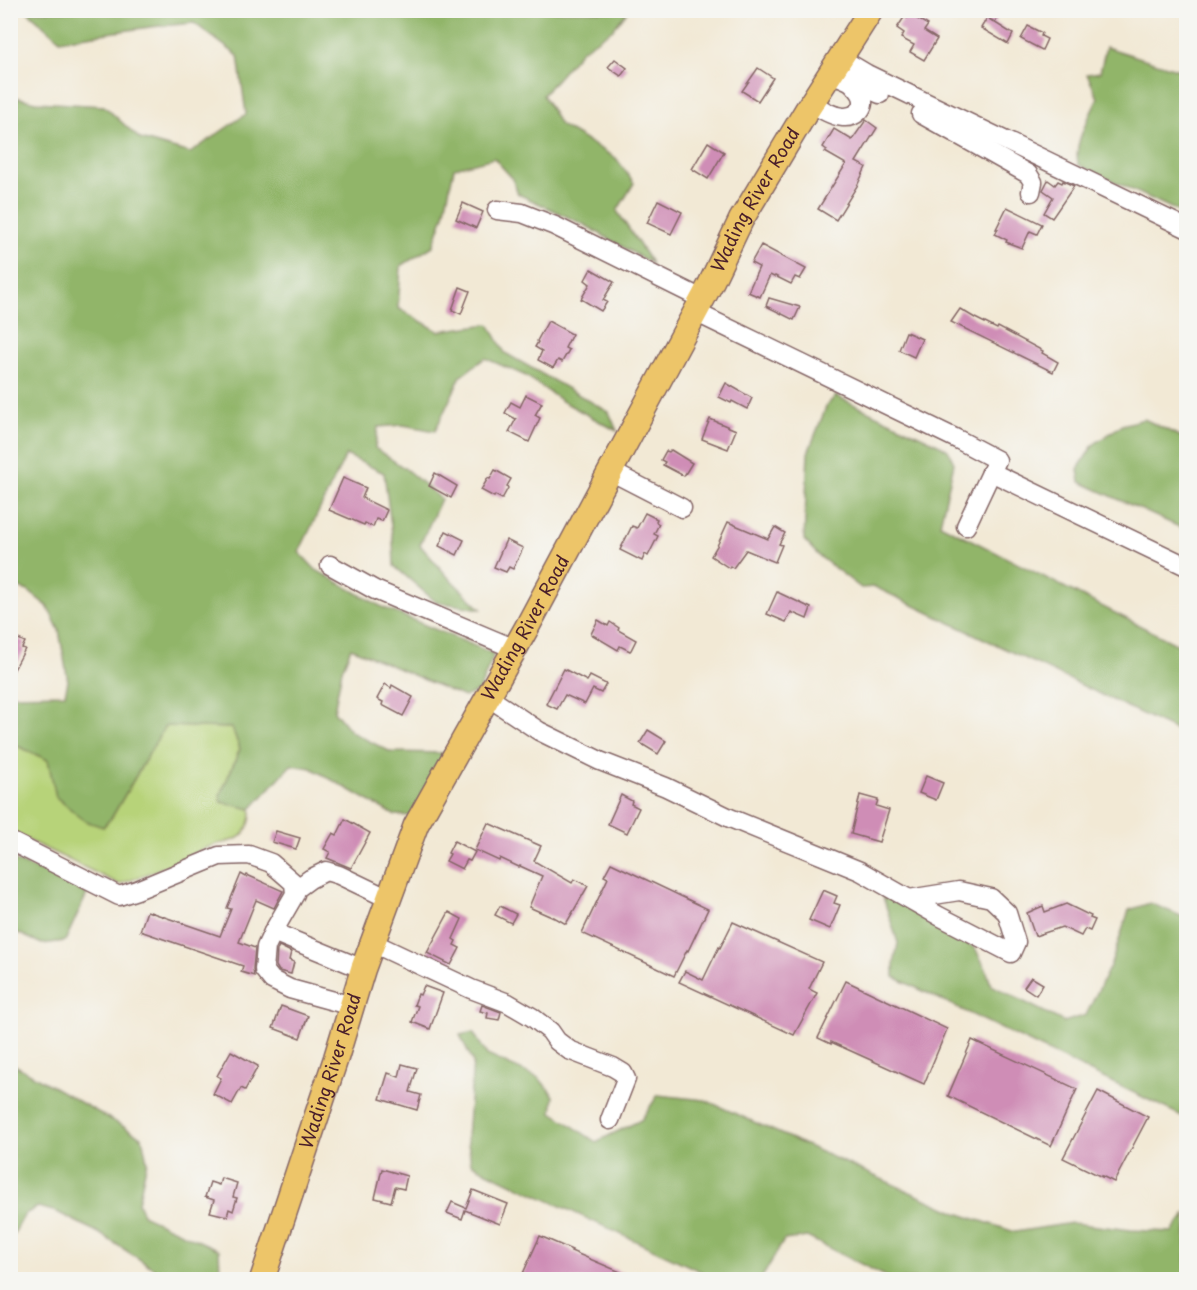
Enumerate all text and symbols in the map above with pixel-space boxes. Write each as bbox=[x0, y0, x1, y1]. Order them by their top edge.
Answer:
street label: Wading River Road bbox=[703, 122, 806, 276]
street label: Wading River Road bbox=[474, 550, 575, 705]
street label: Wading River Road bbox=[292, 989, 367, 1152]

